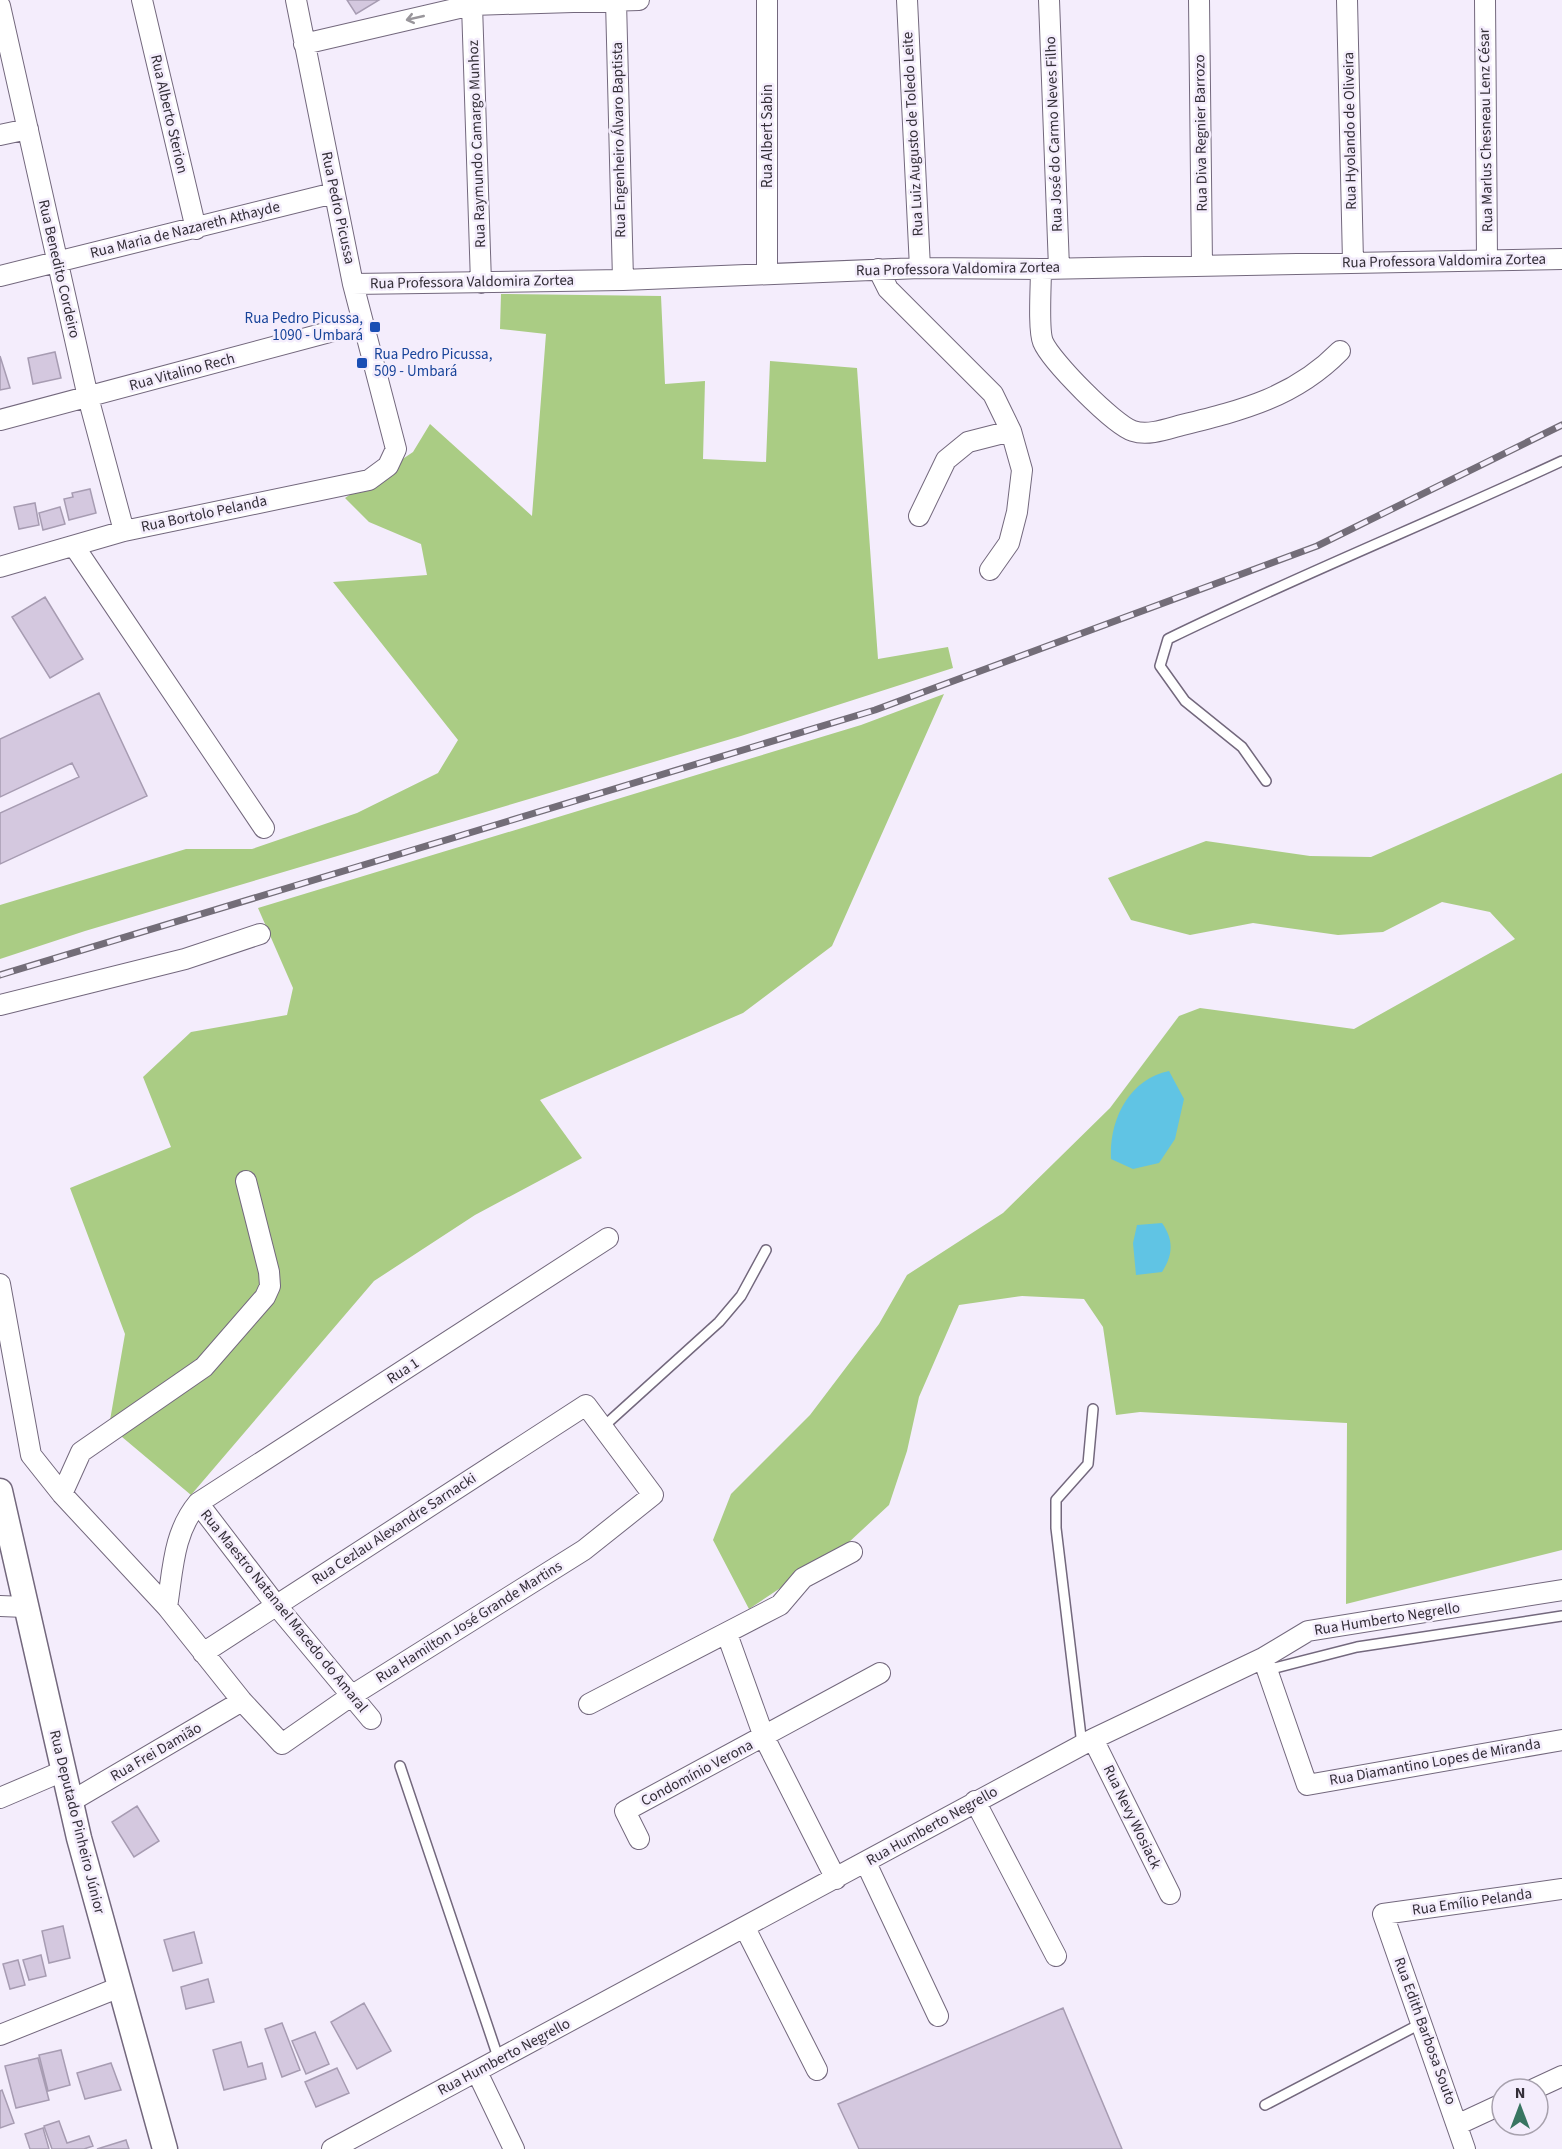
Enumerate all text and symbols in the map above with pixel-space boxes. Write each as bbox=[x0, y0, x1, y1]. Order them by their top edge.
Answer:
one-way arrow bbox=[406, 13, 425, 25]
street label: Rua Marlus Chesneau Lenz César bbox=[1474, 27, 1498, 232]
street label: Rua Luiz Augusto de Toledo Leite bbox=[897, 31, 929, 237]
street label: Rua José do Carmo Neves Filho bbox=[1040, 36, 1068, 232]
street label: Rua Raymundo Camargo Munhoz bbox=[463, 40, 491, 248]
street label: Rua Engenheiro Álvaro Baptista bbox=[607, 42, 631, 238]
street label: Rua Hyolando de Oliveira bbox=[1338, 52, 1362, 210]
street label: Rua Alberto Sterion bbox=[145, 53, 193, 175]
street label: Rua Diva Regnier Barrozo bbox=[1189, 54, 1213, 212]
street label: Rua Albert Sabin bbox=[757, 84, 778, 188]
street label: Rua Pedro Picussa bbox=[316, 150, 360, 266]
street label: Rua Maria de Nazareth Athayde bbox=[88, 196, 282, 264]
street label: Rua Benedito Cordeiro bbox=[33, 198, 85, 340]
street label: Rua Professora Valdomira Zortea bbox=[1342, 249, 1546, 273]
street label: Rua Professora Valdomira Zortea bbox=[856, 257, 1060, 281]
street label: Rua Professora Valdomira Zortea bbox=[370, 270, 574, 294]
place label: Rua Pedro Picussa, 1090 - Umbará bbox=[245, 308, 363, 346]
marker: Rua Pedro Picussa, 1090 - Umbará bbox=[368, 320, 382, 334]
place label: Rua Pedro Picussa, 509 - Umbará bbox=[374, 344, 492, 382]
street label: Rua Vitalino Rech bbox=[127, 348, 237, 396]
marker: Rua Pedro Picussa, 509 - Umbará bbox=[355, 356, 369, 370]
street label: Rua Bortolo Pelanda bbox=[139, 490, 269, 538]
street label: Rua 1 bbox=[383, 1353, 423, 1389]
street label: Rua Cezlau Alexandre Sarnacki bbox=[308, 1468, 480, 1590]
street label: Rua Maestro Natanael Macedo do Amaral bbox=[195, 1505, 373, 1717]
street label: Rua Hamilton José Grande Martins bbox=[372, 1556, 566, 1688]
street label: Rua Humberto Negrello bbox=[1313, 1597, 1461, 1641]
street label: Rua Frei Damião bbox=[107, 1717, 205, 1787]
street label: Rua Deputado Pinheiro Júnior bbox=[44, 1728, 110, 1917]
street label: Rua Diamantino Lopes de Miranda bbox=[1328, 1733, 1542, 1791]
street label: Condomínio Verona bbox=[637, 1735, 757, 1811]
street label: Rua Nevy Wosiack bbox=[1098, 1762, 1166, 1873]
street label: Rua Humberto Negrello bbox=[862, 1781, 1002, 1871]
street label: Rua Emílio Pelanda bbox=[1411, 1883, 1533, 1921]
street label: Rua Edith Barbosa Souto bbox=[1389, 1954, 1461, 2108]
street label: Rua Humberto Negrello bbox=[434, 2013, 574, 2101]
north arrow bbox=[1490, 2077, 1550, 2137]
text: N bbox=[1515, 2082, 1525, 2104]

